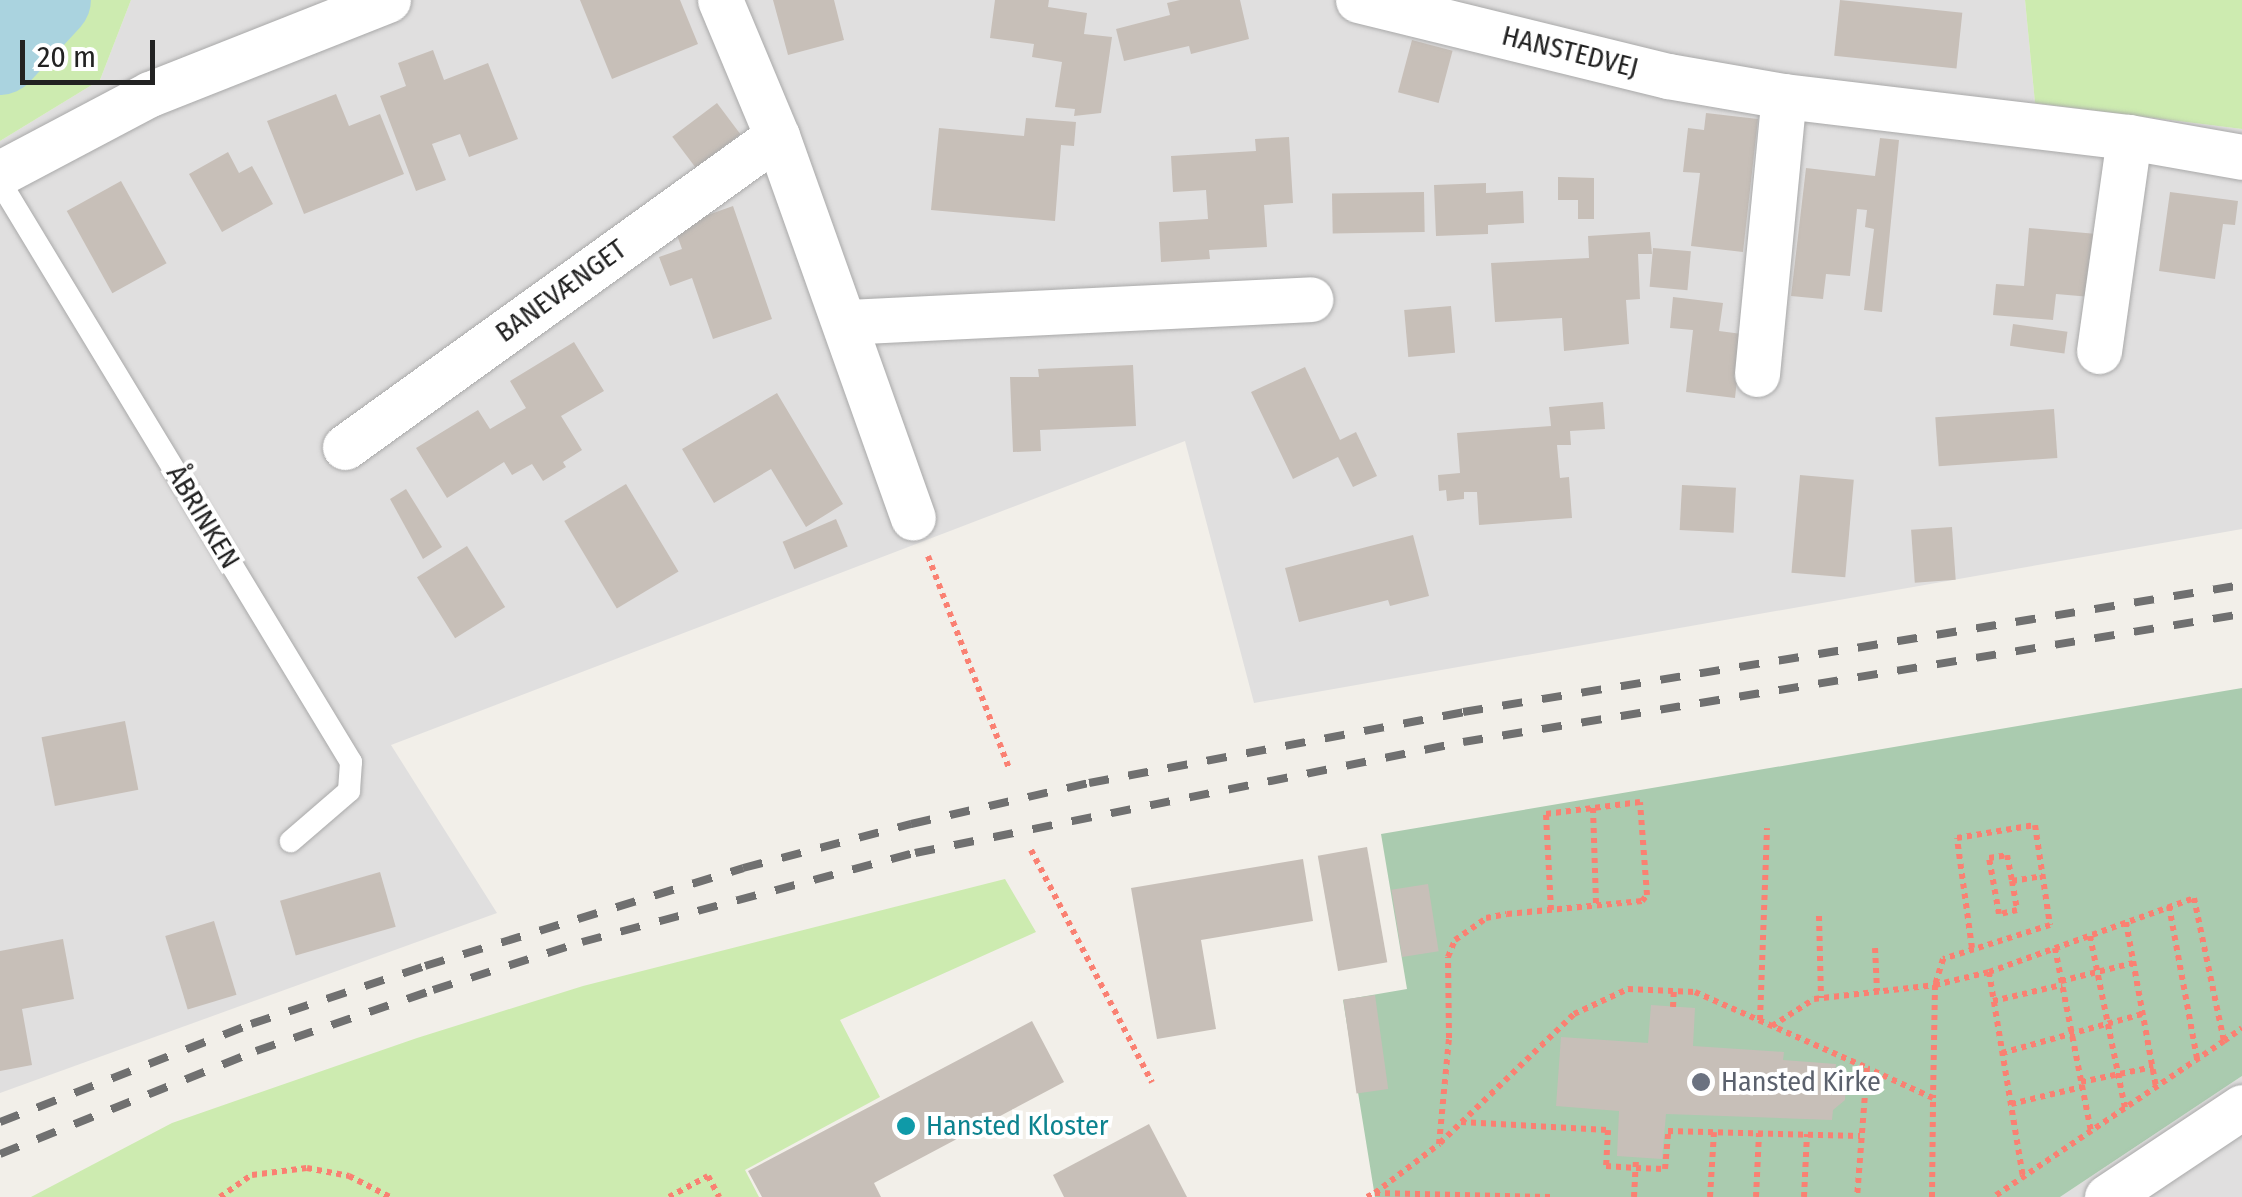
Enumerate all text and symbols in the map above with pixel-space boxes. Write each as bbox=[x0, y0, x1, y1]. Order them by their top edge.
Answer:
street label: HANSTEDVEJ bbox=[1498, 19, 1642, 85]
scale bar bbox=[25, 20, 160, 82]
text: 20 m bbox=[37, 39, 96, 75]
street label: BANEVÆNGET bbox=[489, 232, 633, 350]
street label: ÅBRINKEN bbox=[159, 459, 247, 575]
place label: Hansted Kirke bbox=[1721, 1065, 1881, 1099]
marker: Hansted Kirke bbox=[1690, 1071, 1712, 1093]
place label: Hansted Kloster bbox=[926, 1109, 1109, 1143]
marker: Hansted Kloster bbox=[895, 1115, 917, 1137]

